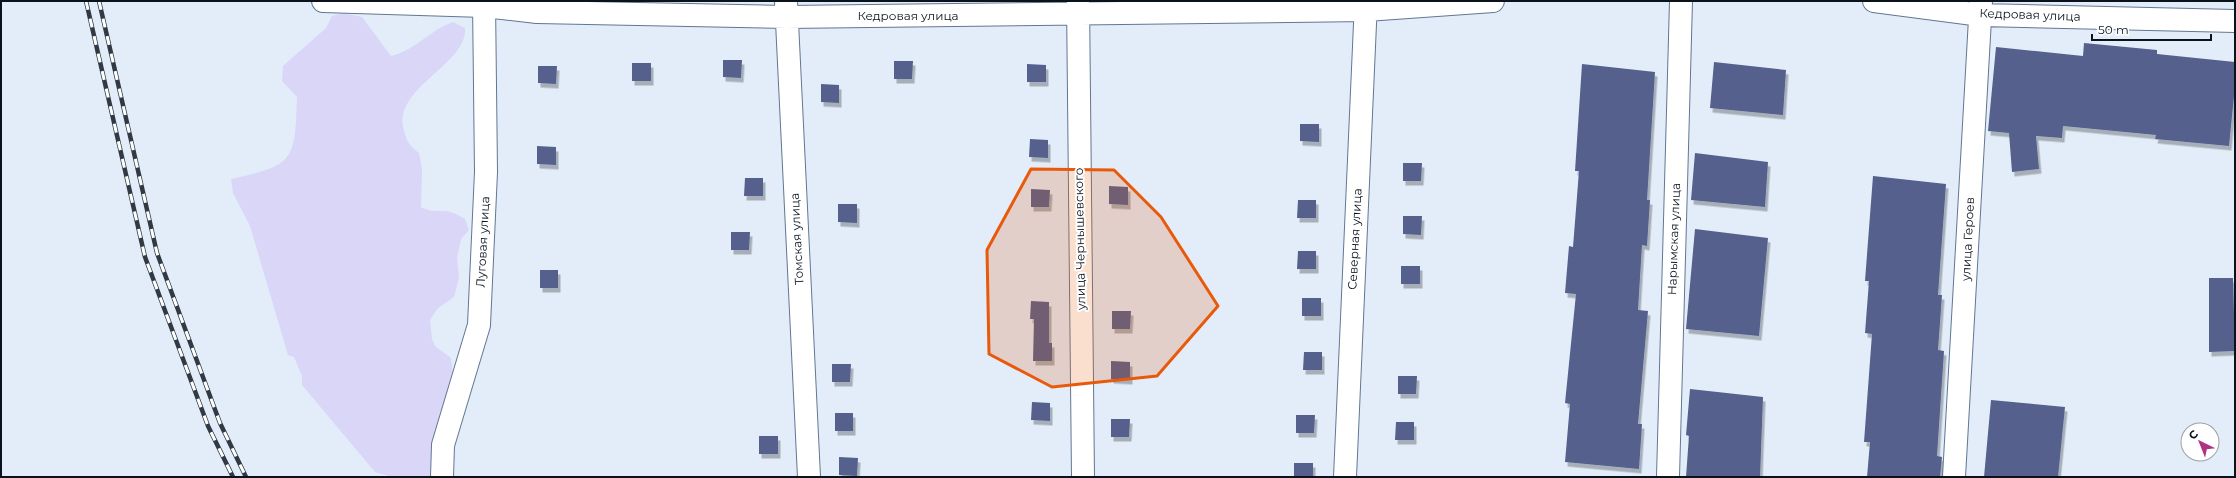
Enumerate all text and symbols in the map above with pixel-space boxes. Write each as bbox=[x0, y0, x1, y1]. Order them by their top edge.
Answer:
street label: Кедровая улица bbox=[1979, 5, 2081, 24]
street label: Кедровая улица bbox=[857, 8, 959, 23]
scale bar bbox=[2092, 16, 2211, 42]
text: 50 m bbox=[2098, 22, 2129, 37]
street label: улица Чернышевского bbox=[1071, 167, 1088, 311]
street label: Нарымская улица bbox=[1664, 183, 1683, 295]
street label: Северная улица bbox=[1344, 188, 1365, 290]
street label: Томская улица bbox=[787, 193, 806, 285]
street label: Луговая улица bbox=[473, 196, 492, 288]
street label: улица Героев bbox=[1958, 197, 1977, 282]
north arrow bbox=[2180, 422, 2220, 462]
text: С bbox=[2185, 427, 2201, 443]

